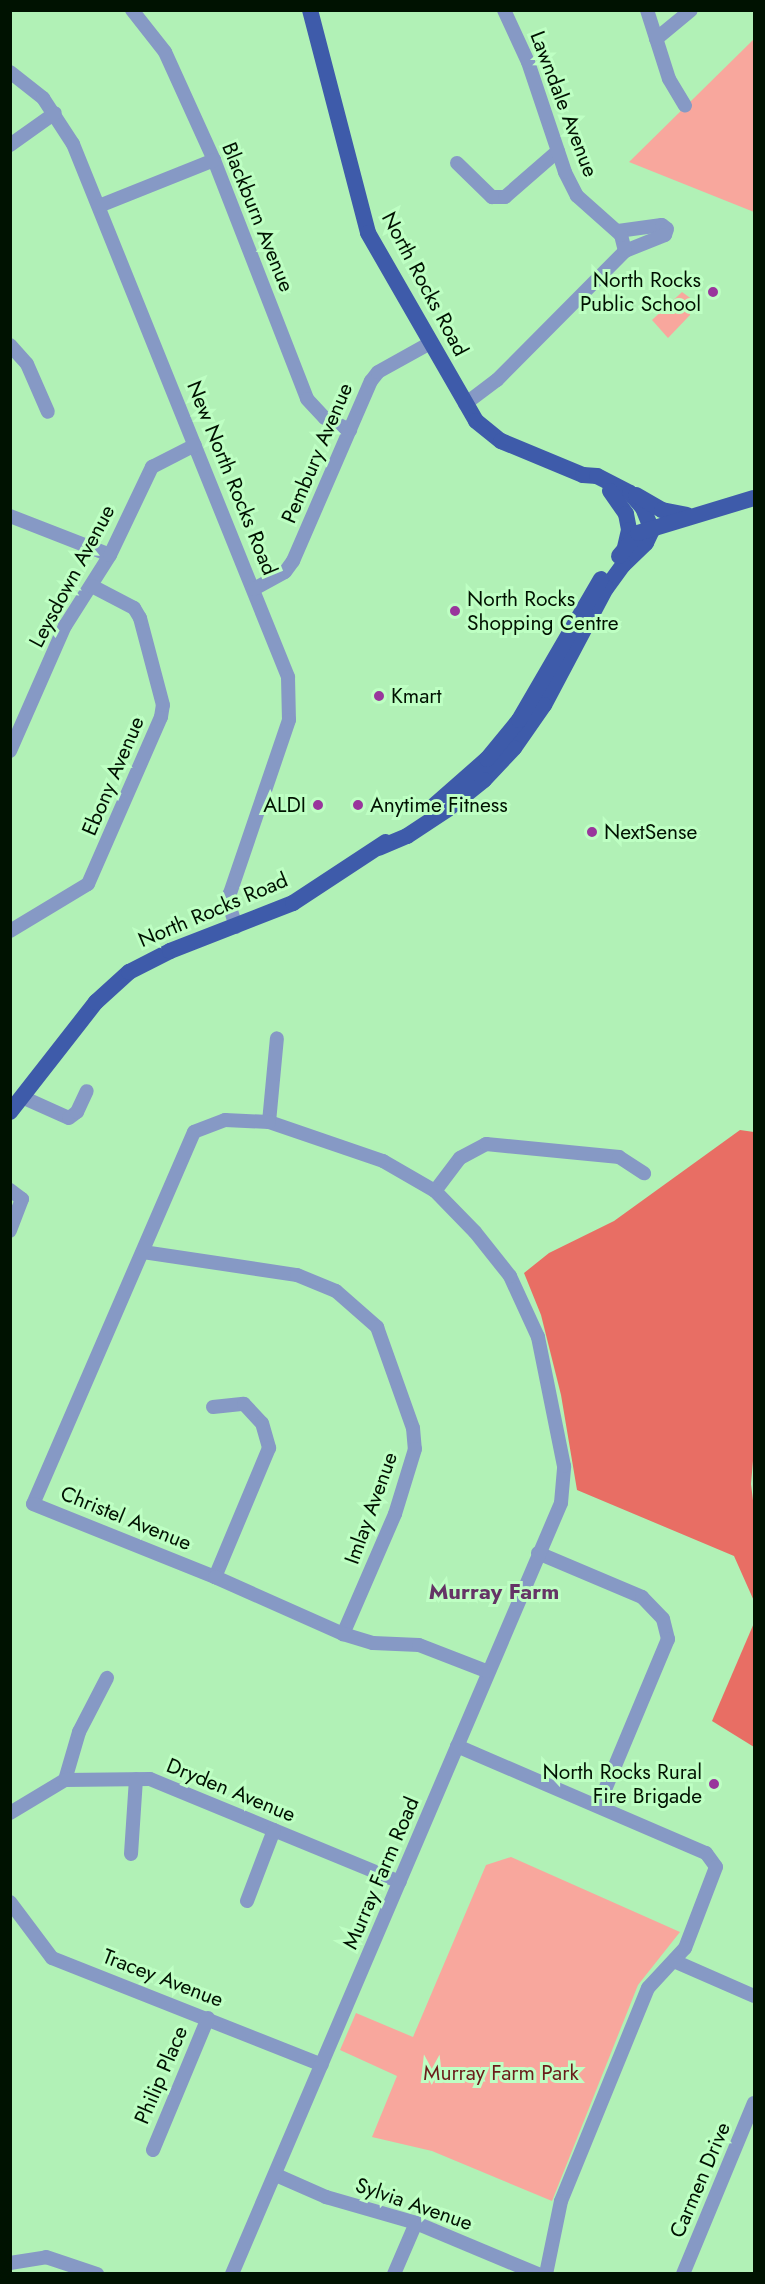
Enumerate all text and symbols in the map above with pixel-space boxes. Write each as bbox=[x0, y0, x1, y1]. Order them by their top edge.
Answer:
street label: Lawndale Avenue bbox=[525, 28, 603, 180]
street label: Blackburn Avenue bbox=[217, 139, 299, 295]
street label: North Rocks Road bbox=[376, 208, 474, 360]
place label: North Rocks Public School bbox=[580, 267, 701, 317]
marker: North Rocks Public School bbox=[706, 285, 720, 299]
street label: New North Rocks Road bbox=[182, 377, 282, 579]
street label: Pembury Avenue bbox=[276, 379, 358, 527]
street label: Leysdown Avenue bbox=[24, 500, 120, 652]
place label: North Rocks Shopping Centre bbox=[467, 586, 619, 636]
marker: North Rocks Shopping Centre bbox=[448, 604, 462, 618]
place label: Kmart bbox=[391, 683, 442, 709]
marker: Kmart bbox=[372, 689, 386, 703]
street label: Ebony Avenue bbox=[77, 713, 149, 839]
place label: ALDI bbox=[263, 792, 306, 818]
place label: Anytime Fitness bbox=[370, 792, 508, 818]
marker: ALDI bbox=[311, 798, 325, 812]
marker: Anytime Fitness bbox=[351, 798, 365, 812]
place label: NextSense bbox=[604, 819, 697, 845]
marker: NextSense bbox=[585, 825, 599, 839]
street label: North Rocks Road bbox=[134, 867, 292, 953]
street label: Imlay Avenue bbox=[339, 1449, 403, 1567]
street label: Christel Avenue bbox=[57, 1480, 195, 1556]
district label: Murray Farm bbox=[429, 1579, 559, 1605]
street label: Dryden Avenue bbox=[163, 1753, 299, 1827]
place label: North Rocks Rural Fire Brigade bbox=[543, 1759, 702, 1809]
marker: North Rocks Rural Fire Brigade bbox=[707, 1777, 721, 1791]
street label: Murray Farm Road bbox=[338, 1793, 424, 1953]
street label: Tracey Avenue bbox=[99, 1944, 227, 2012]
street label: Philip Place bbox=[129, 2022, 193, 2128]
park label: Murray Farm Park bbox=[423, 2060, 579, 2086]
street label: Carmen Drive bbox=[664, 2119, 736, 2241]
street label: Sylvia Avenue bbox=[352, 2172, 476, 2236]

